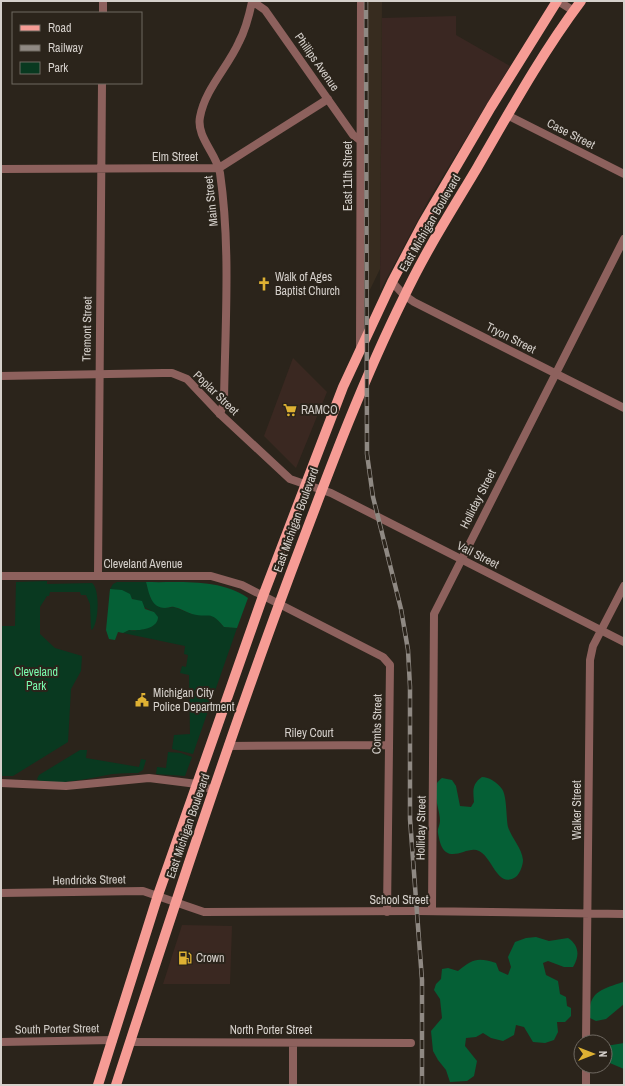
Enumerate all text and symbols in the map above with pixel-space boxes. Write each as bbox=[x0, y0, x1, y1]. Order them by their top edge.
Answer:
legend bbox=[12, 12, 142, 84]
text: Road bbox=[48, 20, 72, 36]
street label: Phillips Avenue bbox=[291, 30, 343, 94]
text: Railway bbox=[48, 40, 83, 56]
text: Park bbox=[48, 60, 68, 76]
street label: Case Street bbox=[544, 115, 598, 153]
street label: East 11th Street bbox=[340, 141, 356, 211]
street label: Elm Street bbox=[152, 149, 198, 165]
street label: East Michigan Boulevard bbox=[396, 171, 464, 275]
street label: Main Street bbox=[200, 175, 222, 227]
place label: Walk of Ages Baptist Church bbox=[275, 269, 340, 299]
church icon: Walk of Ages Baptist Church bbox=[256, 276, 272, 292]
street label: Tremont Street bbox=[78, 296, 96, 362]
street label: Tryon Street bbox=[483, 319, 539, 357]
street label: Poplar Street bbox=[190, 367, 242, 419]
supermarket icon: RAMCO bbox=[282, 402, 298, 418]
place label: RAMCO bbox=[301, 402, 338, 418]
street label: East Michigan Boulevard bbox=[270, 466, 322, 574]
street label: Holliday Street bbox=[456, 466, 500, 531]
street label: Vail Street bbox=[454, 538, 502, 573]
street label: Cleveland Avenue bbox=[103, 556, 183, 572]
park label: Cleveland Park bbox=[14, 664, 58, 694]
place label: Michigan City Police Department bbox=[153, 685, 235, 715]
public building icon: Michigan City Police Department bbox=[134, 692, 150, 708]
street label: Combs Street bbox=[368, 694, 386, 754]
street label: Riley Court bbox=[284, 725, 334, 741]
street label: East Michigan Boulevard bbox=[163, 771, 213, 881]
street label: Walker Street bbox=[569, 780, 585, 840]
street label: Holliday Street bbox=[412, 795, 430, 860]
street label: Hendricks Street bbox=[52, 871, 126, 889]
street label: School Street bbox=[369, 892, 429, 908]
fuel station icon: Crown bbox=[177, 950, 193, 966]
place label: Crown bbox=[196, 950, 224, 966]
street label: South Porter Street bbox=[15, 1020, 100, 1038]
street label: North Porter Street bbox=[230, 1022, 313, 1038]
north arrow bbox=[573, 1034, 613, 1074]
text: N bbox=[596, 1051, 610, 1057]

